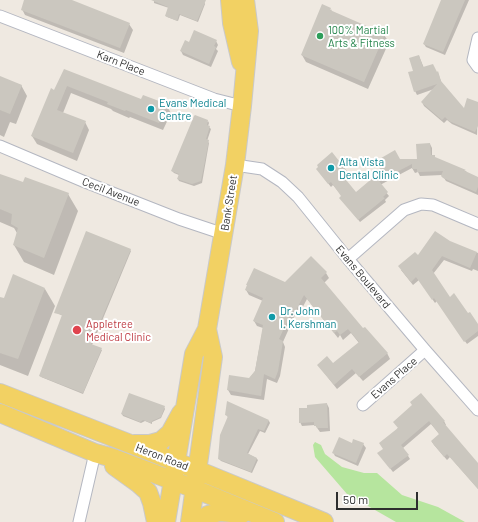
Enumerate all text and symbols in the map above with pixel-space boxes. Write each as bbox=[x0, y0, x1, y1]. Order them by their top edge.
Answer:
place label: 100% Martial Arts & Fitness bbox=[328, 23, 395, 49]
marker: 100% Martial Arts & Fitness bbox=[315, 31, 325, 41]
street label: Karn Place bbox=[95, 48, 147, 78]
place label: Evans Medical Centre bbox=[159, 96, 226, 122]
marker: Evans Medical Centre bbox=[146, 104, 156, 114]
place label: Alta Vista Dental Clinic bbox=[339, 155, 398, 181]
marker: Alta Vista Dental Clinic bbox=[326, 163, 336, 173]
street label: Bank Street bbox=[218, 174, 240, 232]
street label: Cecil Avenue bbox=[80, 175, 142, 209]
street label: Evans Boulevard bbox=[333, 243, 393, 311]
place label: Dr. John I. Kershman bbox=[280, 304, 336, 330]
marker: Dr. John I. Kershman bbox=[267, 312, 277, 322]
place label: Appletree Medical Clinic bbox=[86, 317, 151, 343]
marker: Appletree Medical Clinic bbox=[71, 324, 83, 336]
street label: Evans Place bbox=[368, 354, 420, 402]
street label: Heron Road bbox=[134, 441, 190, 473]
scale bar bbox=[338, 484, 420, 510]
text: 50 m bbox=[343, 492, 368, 506]

